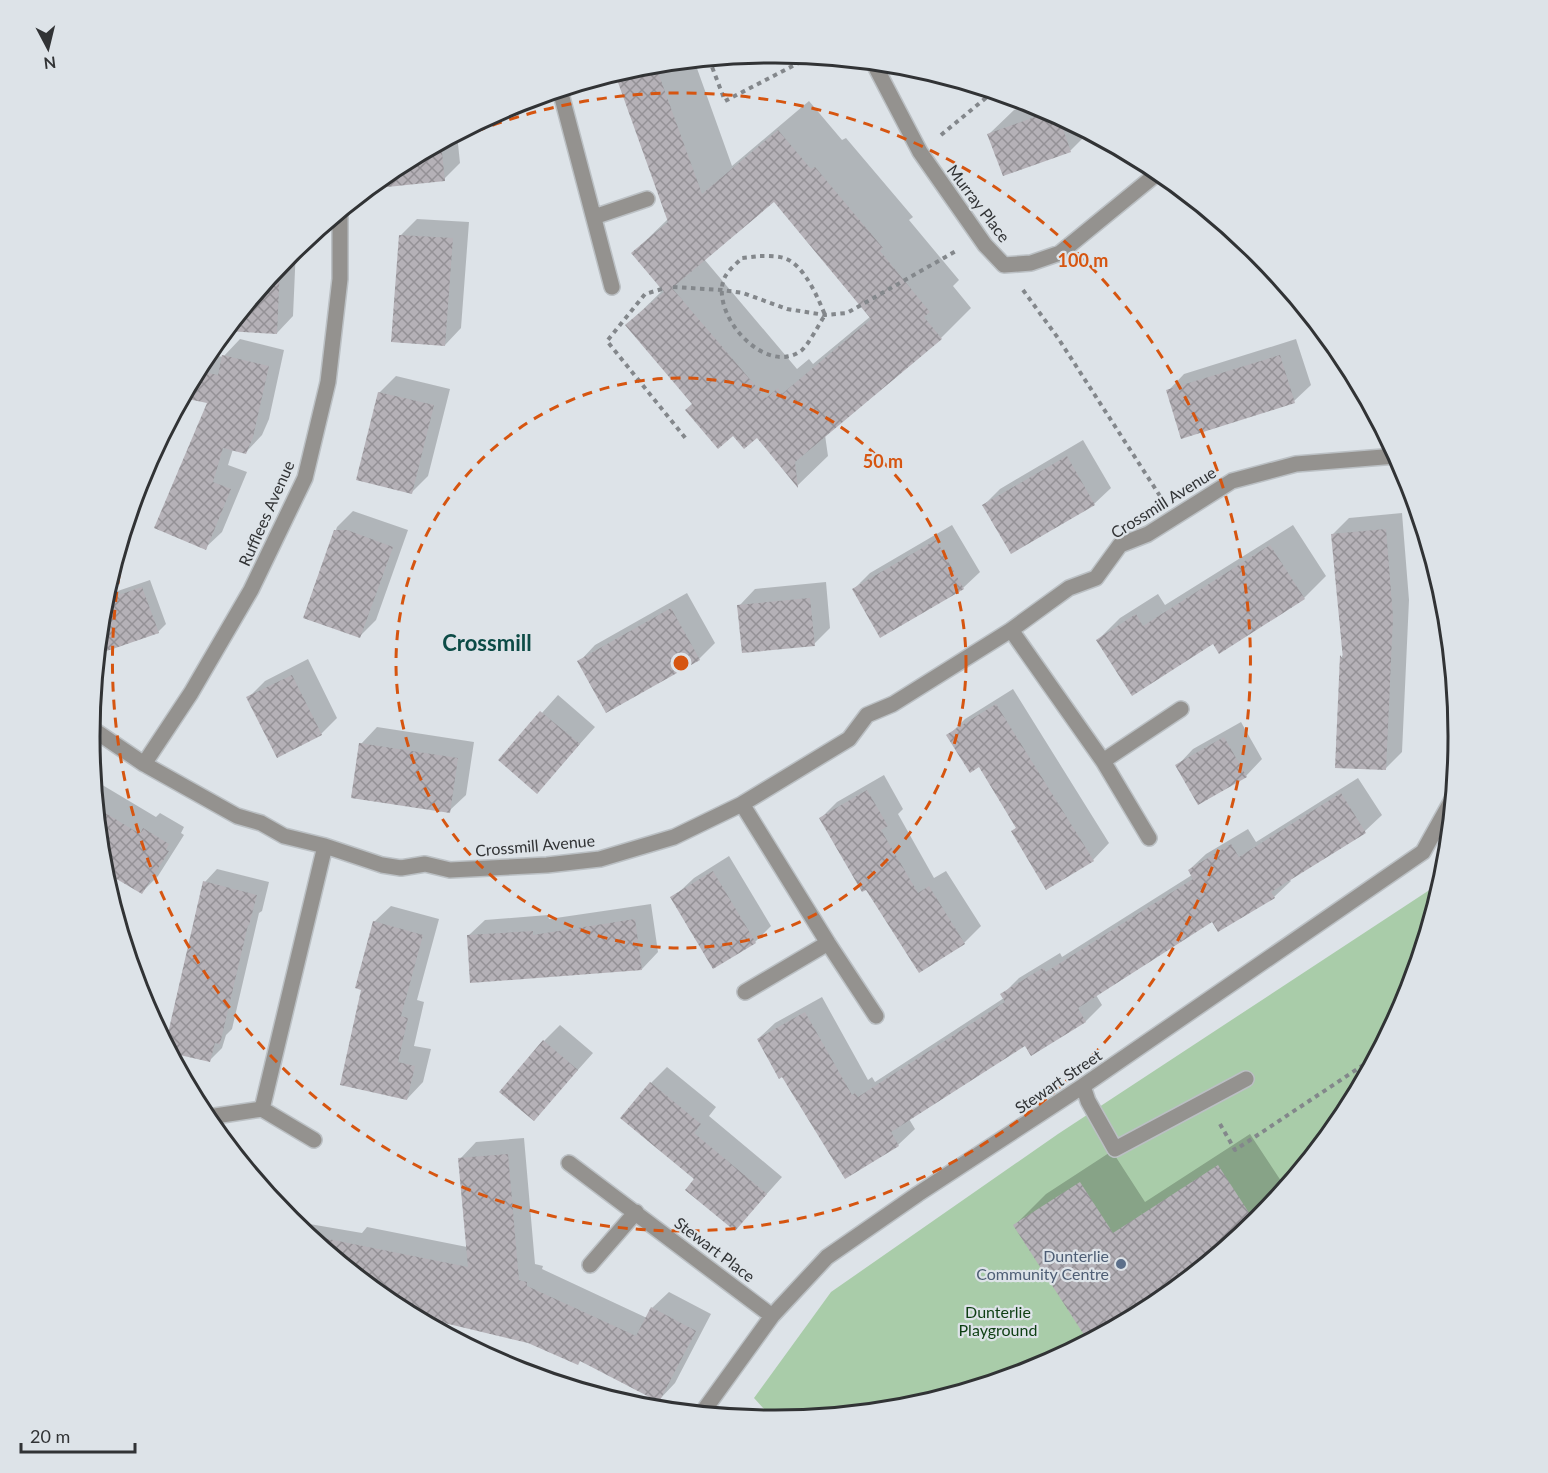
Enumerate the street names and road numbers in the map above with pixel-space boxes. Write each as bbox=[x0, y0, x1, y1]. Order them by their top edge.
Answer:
street label: Murray Place bbox=[944, 161, 1014, 245]
street label: Rufflees Avenue bbox=[234, 457, 298, 569]
street label: Crossmill Avenue bbox=[1107, 462, 1219, 542]
street label: Crossmill Avenue bbox=[474, 830, 596, 860]
street label: Stewart Street bbox=[1011, 1045, 1105, 1117]
street label: Stewart Place bbox=[671, 1213, 759, 1285]

